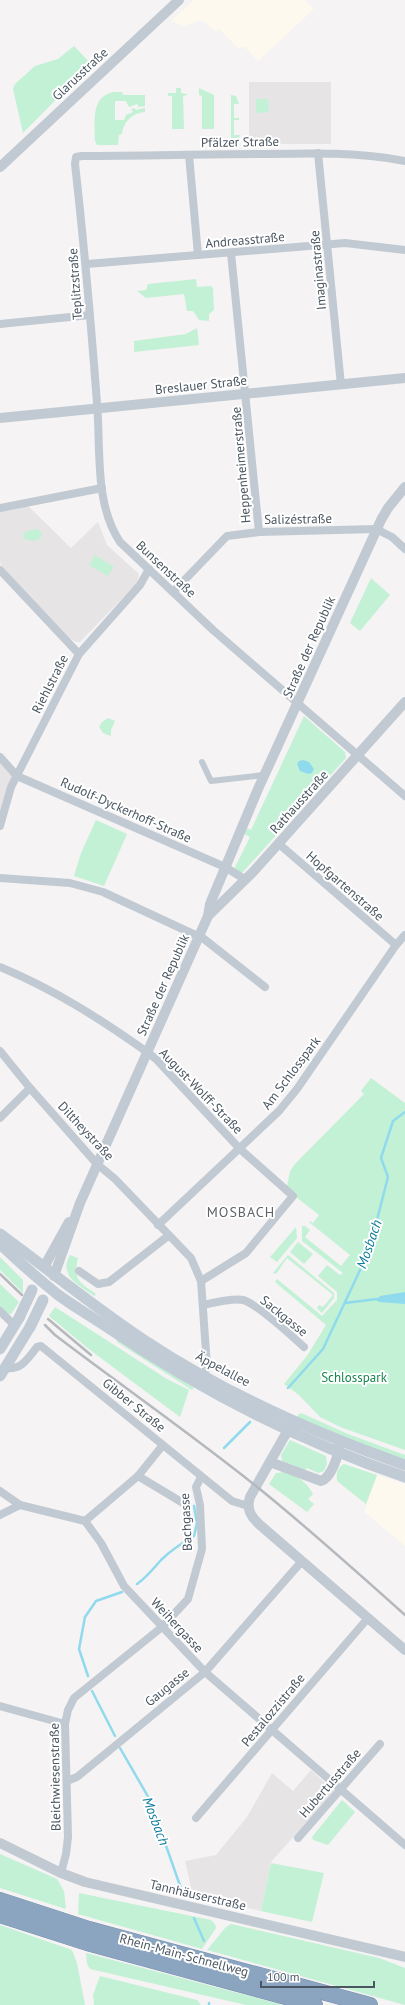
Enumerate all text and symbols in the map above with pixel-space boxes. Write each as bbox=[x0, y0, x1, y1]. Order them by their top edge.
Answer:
street label: Glarusstraße bbox=[49, 44, 111, 104]
street label: Pfälzer Straße bbox=[201, 133, 279, 151]
street label: Andreasstraße bbox=[205, 228, 285, 252]
street label: Imaginastraße bbox=[306, 229, 330, 311]
street label: Teplitzstraße bbox=[64, 248, 86, 320]
street label: Breslauer Straße bbox=[154, 372, 248, 398]
street label: Heppenheimerstraße bbox=[227, 406, 255, 524]
street label: Salizéstraße bbox=[264, 510, 332, 528]
street label: Bunsenstraße bbox=[132, 537, 200, 601]
street label: Straße der Republik bbox=[279, 593, 339, 701]
street label: Riehlstraße bbox=[28, 652, 72, 716]
street label: Rathausstraße bbox=[266, 767, 332, 837]
street label: Rudolf-Dyckerhoff-Straße bbox=[58, 773, 194, 847]
street label: Hopfgartenstraße bbox=[302, 847, 388, 925]
street label: Straße der Republik bbox=[133, 931, 193, 1039]
street label: Am Schlosspark bbox=[258, 1032, 325, 1113]
street label: August-Wolff-Straße bbox=[156, 1044, 246, 1138]
street label: Diltheystraße bbox=[54, 1098, 118, 1164]
district label: MOSBACH bbox=[207, 1203, 275, 1221]
water label: Mosbach bbox=[352, 1217, 386, 1271]
street label: Sackgasse bbox=[257, 1292, 311, 1340]
street label: Äppelallee bbox=[193, 1348, 253, 1390]
park label: Schlosspark bbox=[321, 1369, 388, 1386]
street label: Gibber Straße bbox=[99, 1374, 169, 1436]
street label: Bachgasse bbox=[176, 1493, 196, 1551]
street label: Weihergasse bbox=[147, 1594, 207, 1656]
street label: Gaugasse bbox=[141, 1664, 193, 1710]
street label: Pestalozzistraße bbox=[237, 1670, 309, 1750]
street label: Bleichwiesenstraße bbox=[46, 1723, 64, 1831]
street label: Hubertusstraße bbox=[295, 1745, 365, 1821]
water label: Mosbach bbox=[139, 1794, 173, 1848]
street label: Tannhäuserstraße bbox=[148, 1876, 248, 1914]
street label: Rhein-Main-Schnellweg bbox=[118, 1930, 250, 1980]
scale bar bbox=[261, 1963, 374, 1989]
text: 100 m bbox=[267, 1969, 300, 1984]

